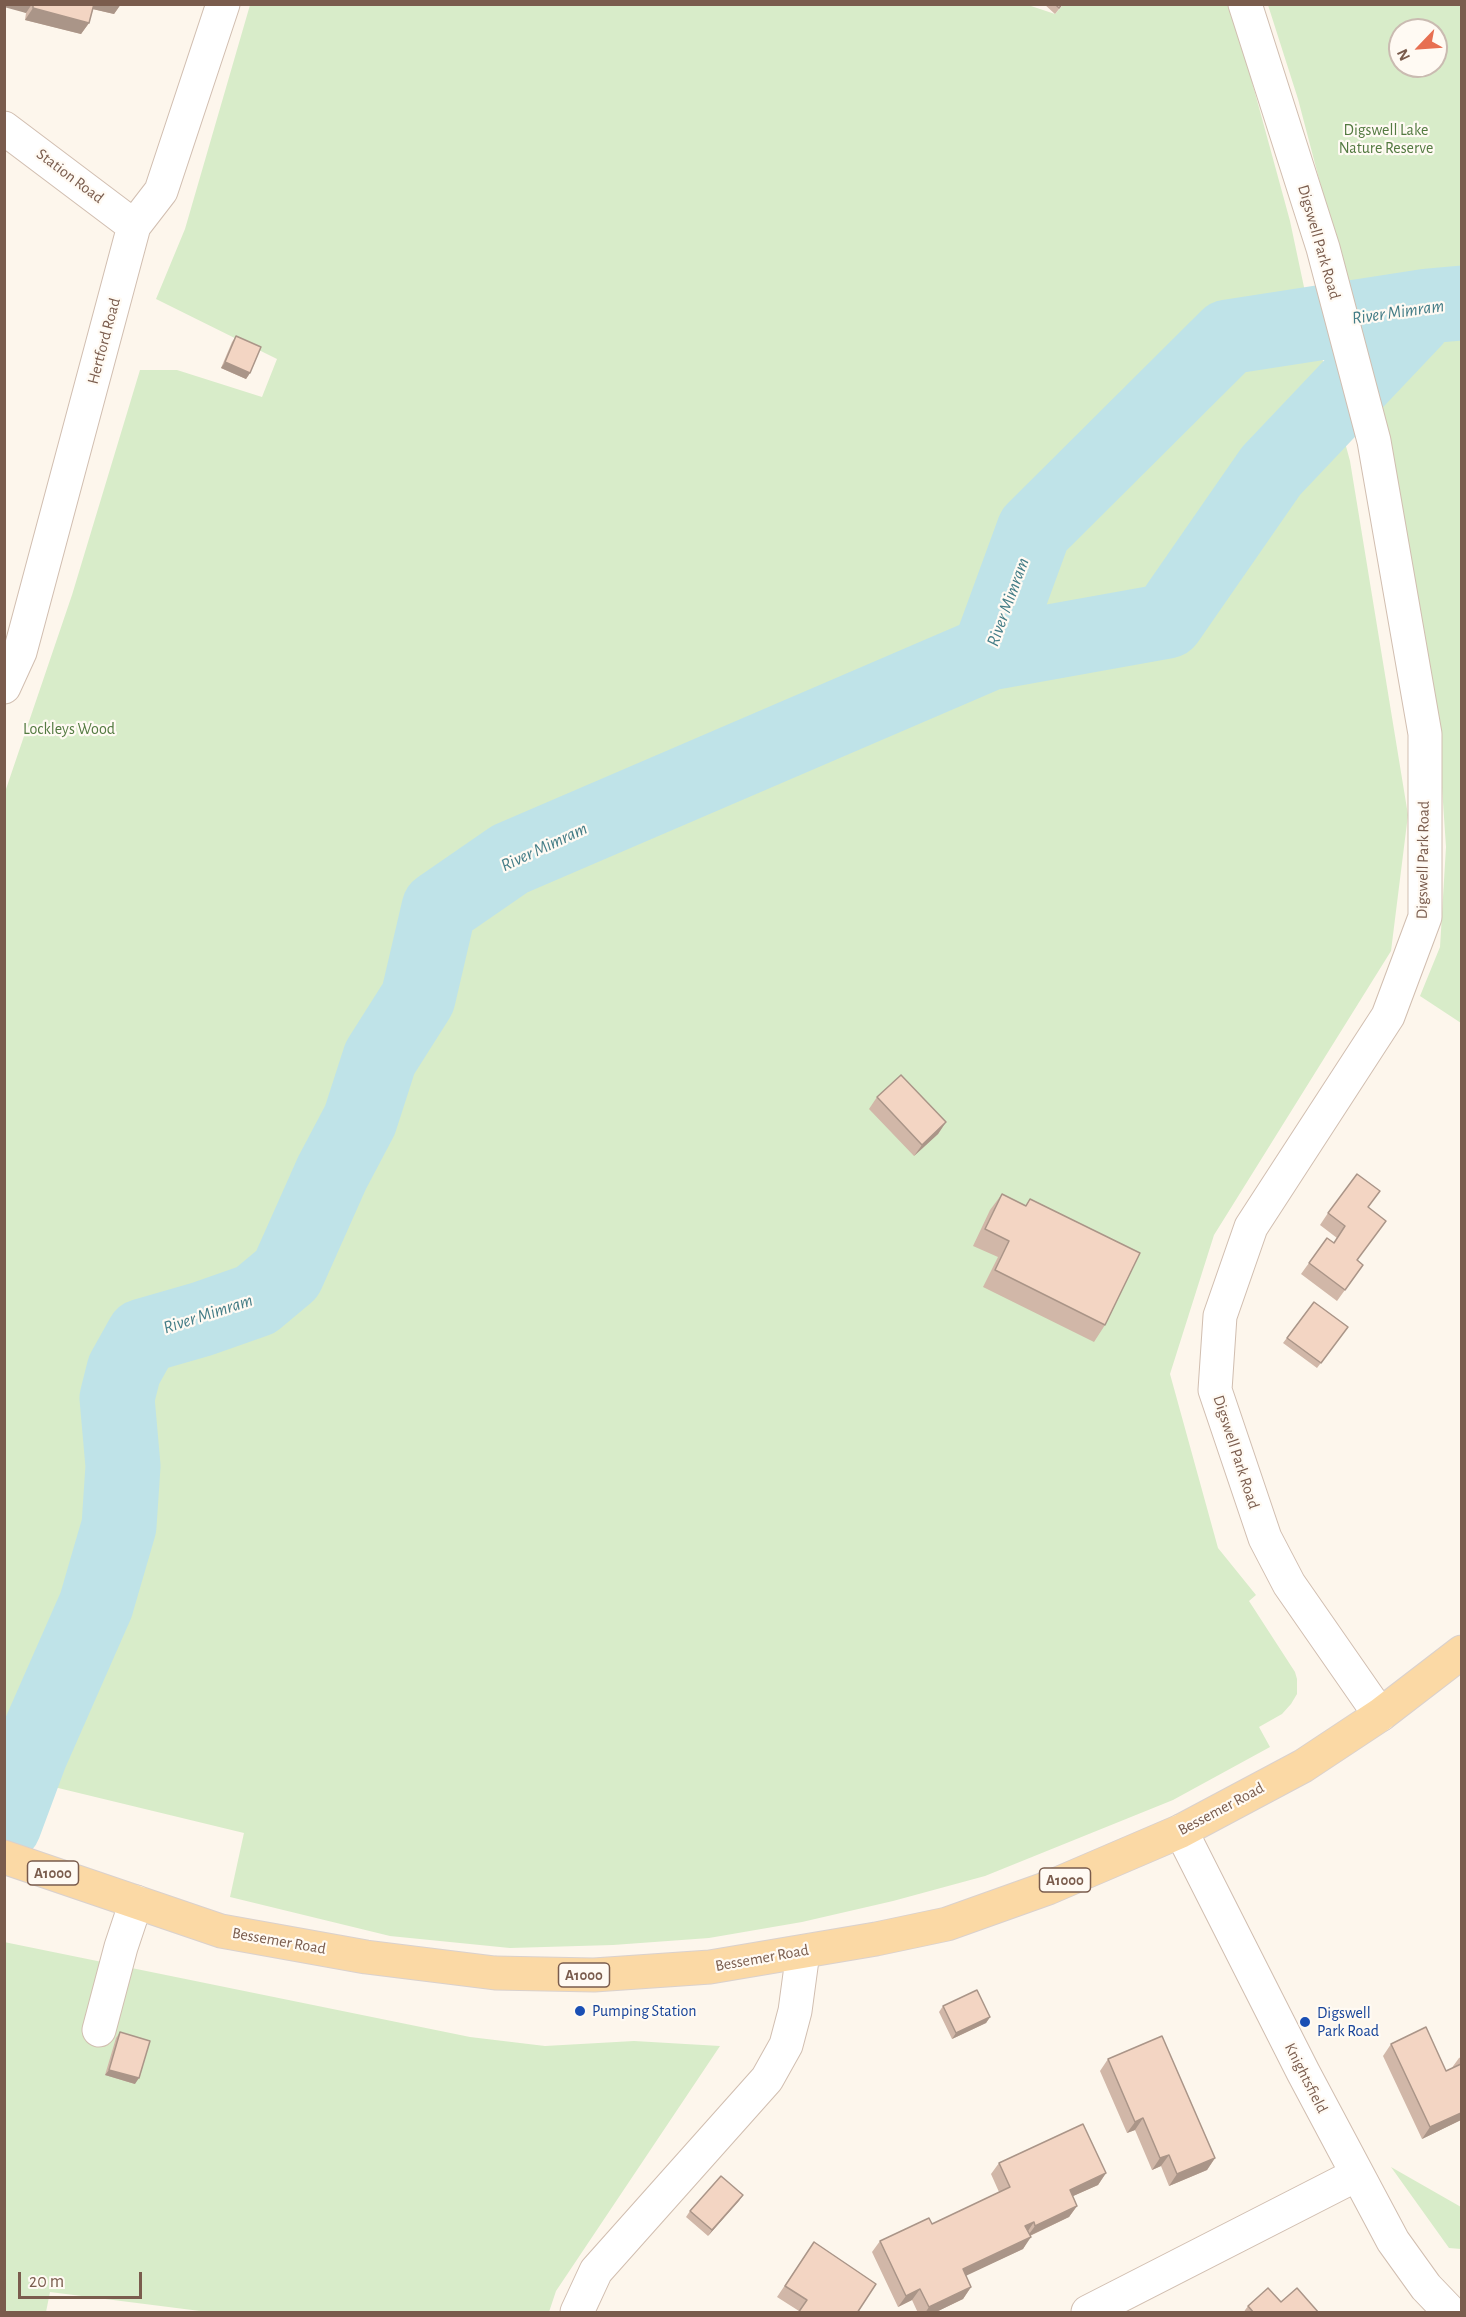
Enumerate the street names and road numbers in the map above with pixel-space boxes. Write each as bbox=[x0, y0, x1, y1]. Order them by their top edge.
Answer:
street label: Station Road bbox=[33, 144, 107, 208]
street label: Digswell Park Road bbox=[1293, 182, 1345, 302]
street label: Hertford Road bbox=[83, 296, 125, 386]
street label: Digswell Park Road bbox=[1412, 801, 1434, 919]
street label: Digswell Park Road bbox=[1209, 1393, 1263, 1511]
street label: Bessemer Road bbox=[1175, 1778, 1267, 1840]
road number: A1000 bbox=[28, 1861, 78, 1885]
road number: A1000 bbox=[1040, 1868, 1090, 1892]
street label: Bessemer Road bbox=[231, 1923, 327, 1959]
street label: Bessemer Road bbox=[714, 1940, 810, 1976]
road number: A1000 bbox=[558, 1963, 610, 1987]
street label: Knightsfield bbox=[1280, 2040, 1332, 2116]

